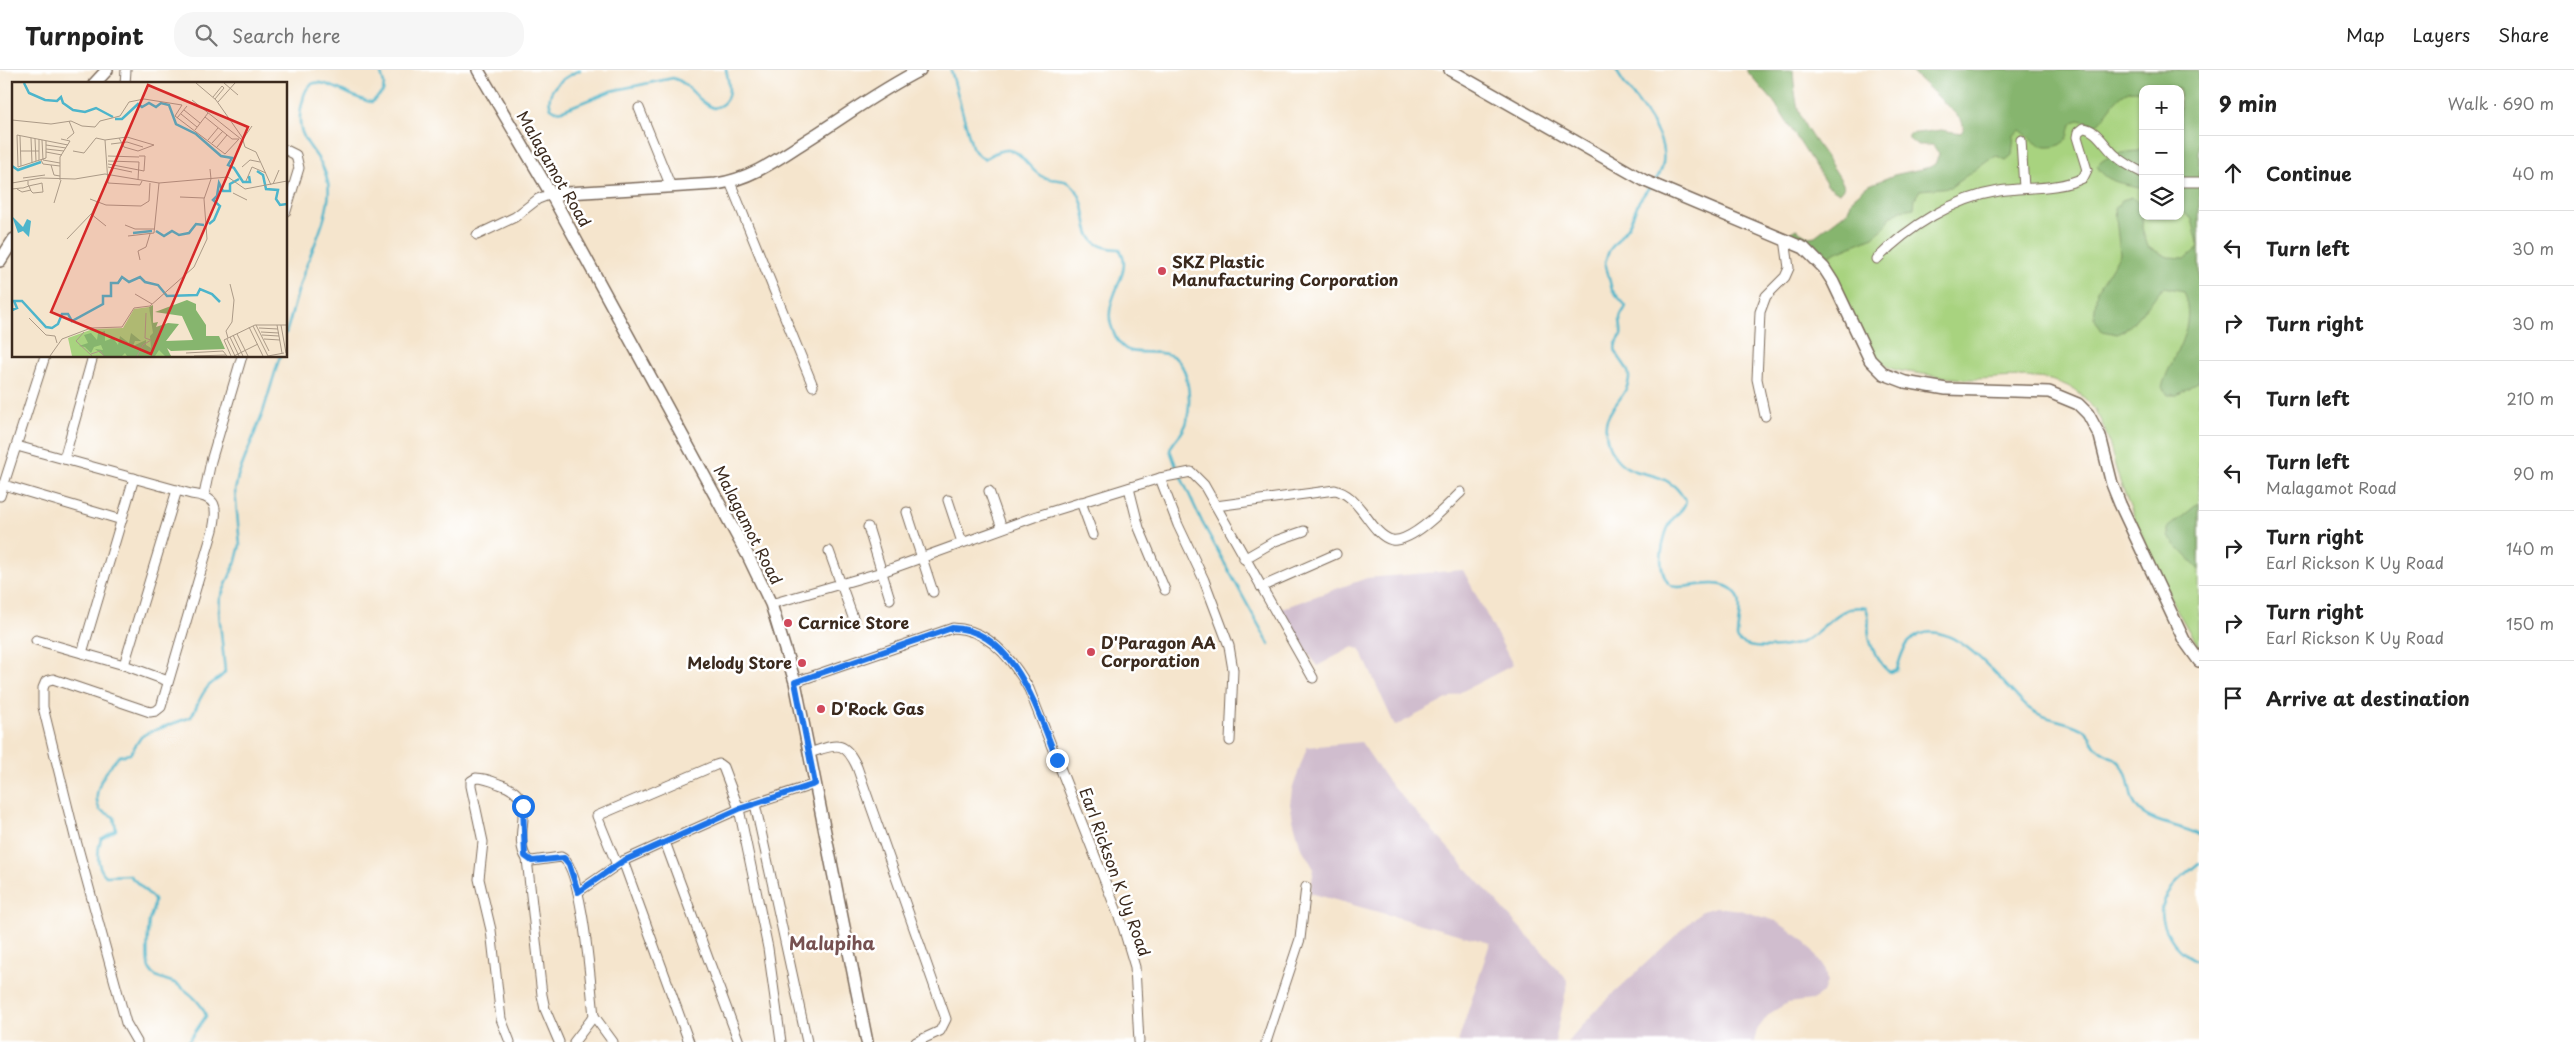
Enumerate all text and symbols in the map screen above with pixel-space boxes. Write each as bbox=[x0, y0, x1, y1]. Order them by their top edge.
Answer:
search box bbox=[174, 12, 524, 57]
text: Turnpoint bbox=[25, 17, 144, 53]
icon: search bbox=[192, 21, 220, 49]
text: Search here bbox=[232, 21, 341, 49]
text: Map bbox=[2346, 21, 2385, 48]
text: Layers bbox=[2413, 21, 2470, 48]
text: Share bbox=[2498, 21, 2549, 48]
inset map bbox=[12, 82, 288, 358]
map controls bbox=[2139, 85, 2184, 220]
button: + bbox=[2139, 85, 2184, 130]
text: 9 min bbox=[2219, 87, 2277, 119]
text: Walk · 690 m bbox=[2448, 91, 2554, 115]
street label: Malagamot Road bbox=[512, 106, 598, 231]
button: − bbox=[2139, 130, 2184, 175]
icon: ahead bbox=[2219, 159, 2247, 187]
text: Continue bbox=[2266, 159, 2352, 187]
text: 40 m bbox=[2512, 161, 2554, 185]
button: layers bbox=[2139, 175, 2184, 220]
icon: left bbox=[2219, 234, 2247, 262]
text: Turn left bbox=[2266, 234, 2350, 262]
text: 30 m bbox=[2512, 236, 2554, 260]
place label: SKZ Plastic Manufacturing Corporation bbox=[1172, 249, 1399, 291]
marker: SKZ Plastic Manufacturing Corporation bbox=[1156, 265, 1168, 277]
icon: right bbox=[2219, 309, 2247, 337]
text: Turn right bbox=[2266, 309, 2364, 337]
text: 30 m bbox=[2512, 311, 2554, 335]
icon: left bbox=[2219, 384, 2247, 412]
text: Turn left bbox=[2266, 384, 2350, 412]
text: 210 m bbox=[2506, 386, 2554, 410]
text: Turn left bbox=[2266, 447, 2350, 475]
icon: left bbox=[2219, 459, 2247, 487]
street label: Malagamot Road bbox=[708, 461, 789, 588]
text: 90 m bbox=[2513, 461, 2554, 485]
text: Malagamot Road bbox=[2266, 475, 2397, 499]
text: Turn right bbox=[2266, 522, 2364, 550]
icon: right bbox=[2219, 534, 2247, 562]
text: 140 m bbox=[2506, 536, 2554, 560]
text: Earl Rickson K Uy Road bbox=[2266, 550, 2444, 574]
text: Turn right bbox=[2266, 597, 2364, 625]
icon: right bbox=[2219, 609, 2247, 637]
place label: Carnice Store bbox=[798, 610, 909, 634]
text: 150 m bbox=[2506, 611, 2554, 635]
marker: Carnice Store bbox=[782, 617, 794, 629]
text: Earl Rickson K Uy Road bbox=[2266, 625, 2444, 649]
place label: D'Paragon AA Corporation bbox=[1101, 630, 1216, 672]
marker: D'Paragon AA Corporation bbox=[1085, 646, 1097, 658]
place label: Melody Store bbox=[687, 650, 792, 674]
marker: Melody Store bbox=[796, 657, 808, 669]
icon: arrive bbox=[2219, 684, 2247, 712]
text: Arrive at destination bbox=[2266, 684, 2470, 712]
place label: D'Rock Gas bbox=[831, 696, 924, 720]
marker: D'Rock Gas bbox=[815, 703, 827, 715]
route end bbox=[1046, 749, 1069, 772]
street label: Earl Rickson K Uy Road bbox=[1074, 784, 1158, 959]
route start bbox=[512, 795, 535, 818]
district label: Malupiha bbox=[789, 929, 875, 956]

